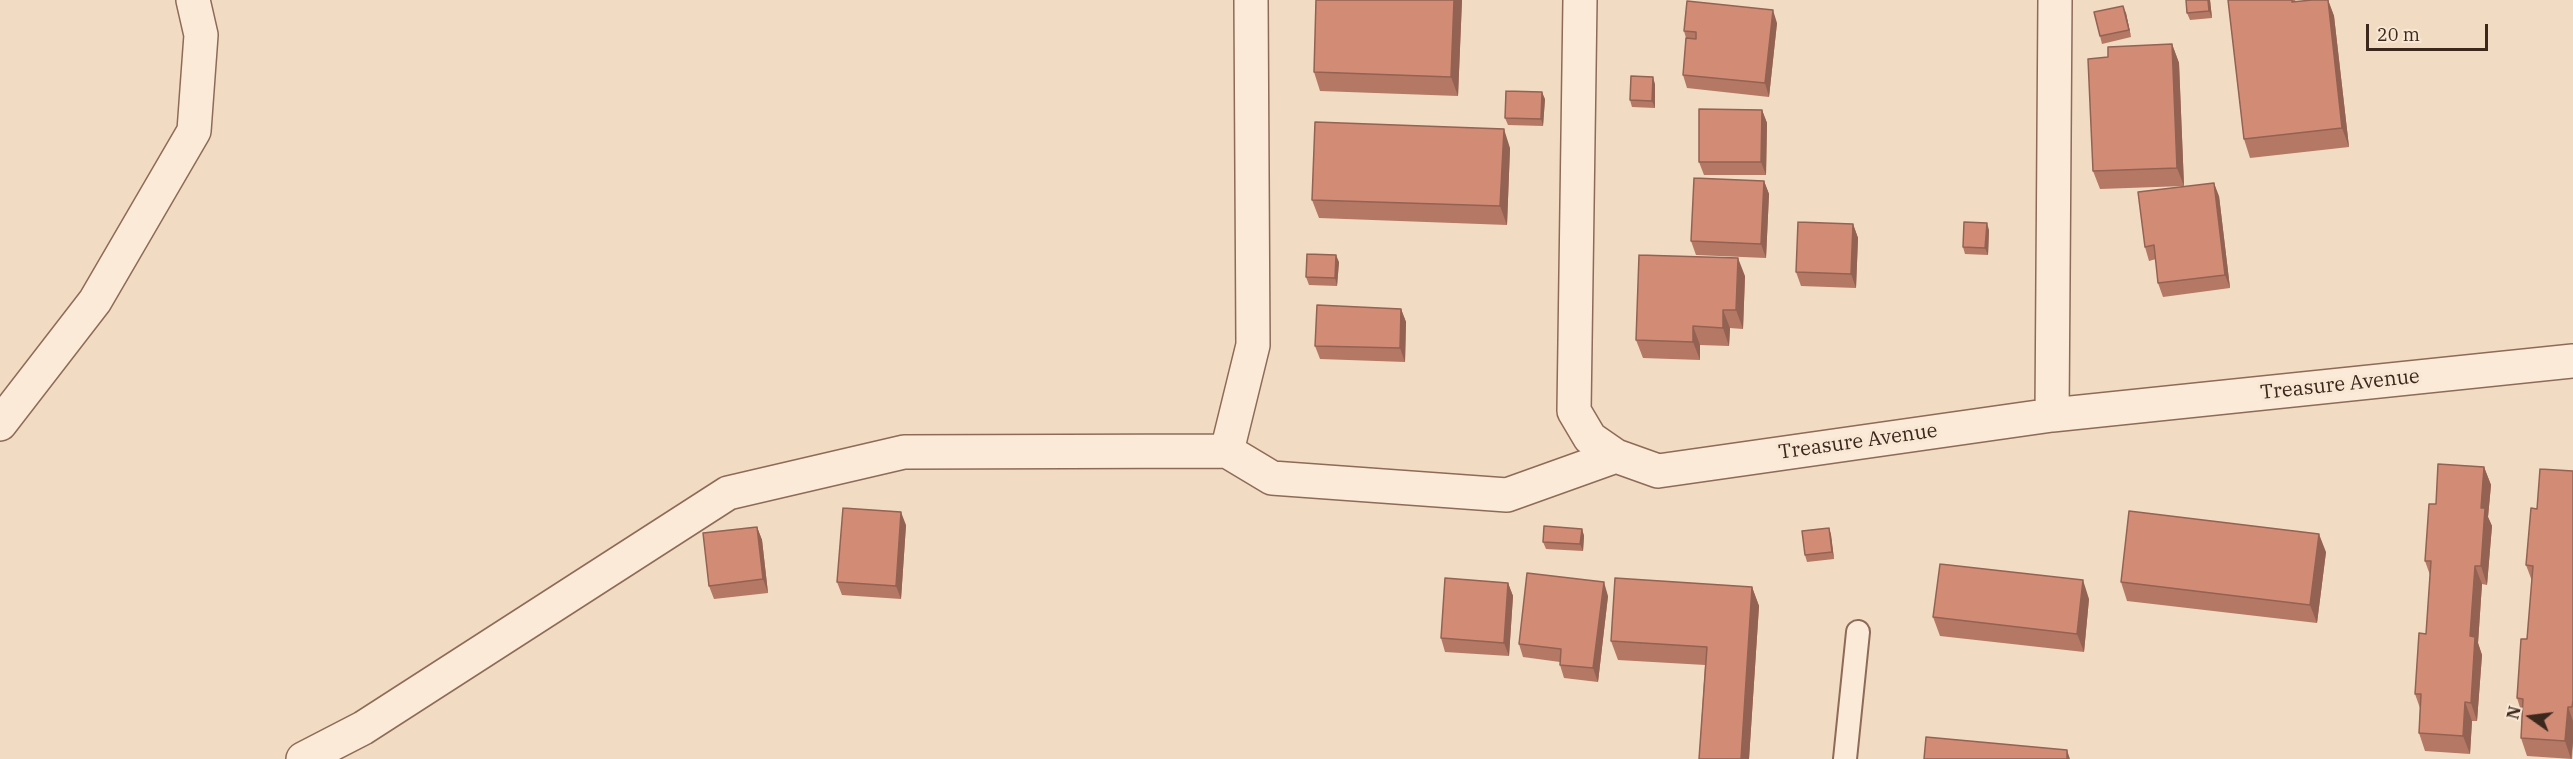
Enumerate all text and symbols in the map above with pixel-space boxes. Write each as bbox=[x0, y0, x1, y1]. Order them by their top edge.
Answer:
scale bar bbox=[2369, 12, 2490, 50]
text: 20 m bbox=[2377, 23, 2420, 46]
street label: Treasure Avenue bbox=[2259, 365, 2421, 405]
street label: Treasure Avenue bbox=[1777, 419, 1939, 465]
north arrow bbox=[2501, 687, 2561, 747]
text: N bbox=[2502, 704, 2525, 721]

